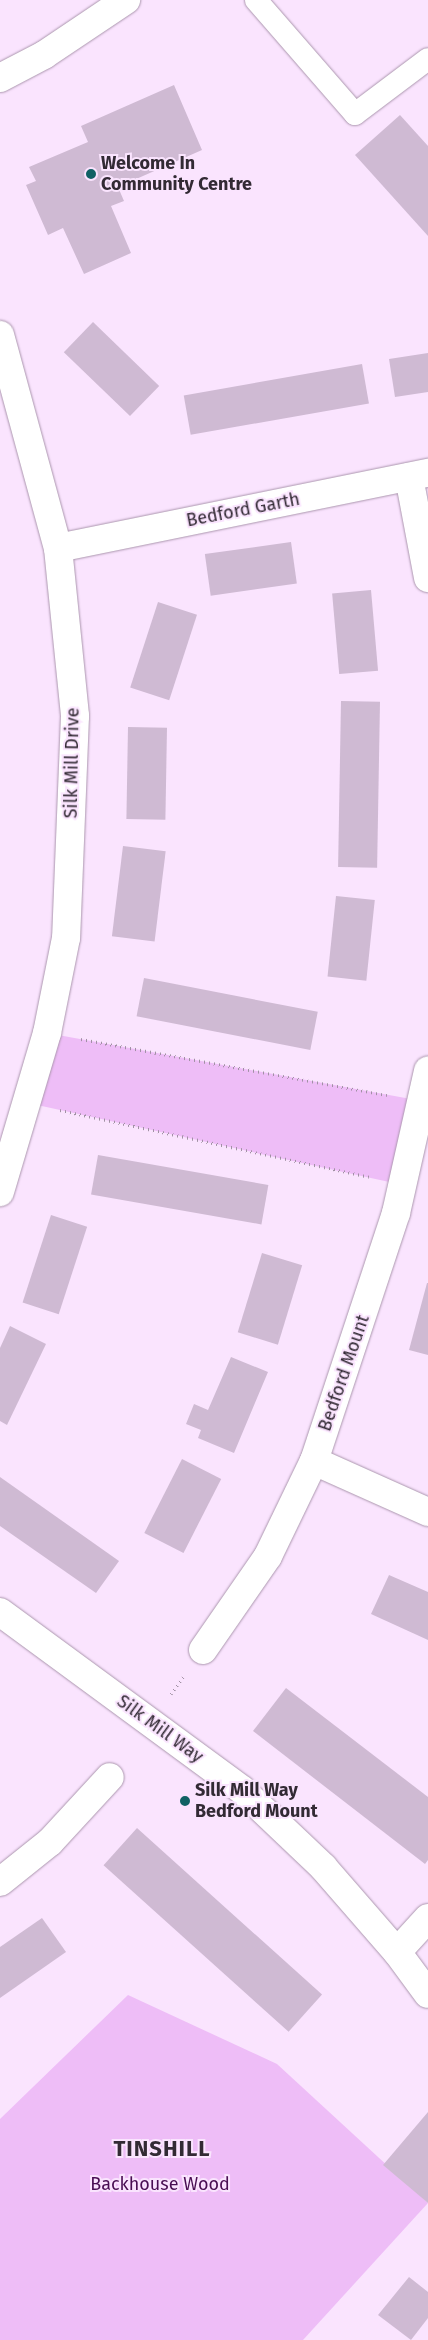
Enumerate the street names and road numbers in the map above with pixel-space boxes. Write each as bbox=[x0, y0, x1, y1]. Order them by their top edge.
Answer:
street label: Bedford Garth bbox=[185, 488, 301, 532]
street label: Silk Mill Drive bbox=[60, 707, 84, 819]
street label: Bedford Mount bbox=[314, 1312, 374, 1434]
street label: Silk Mill Way bbox=[113, 1691, 207, 1767]

